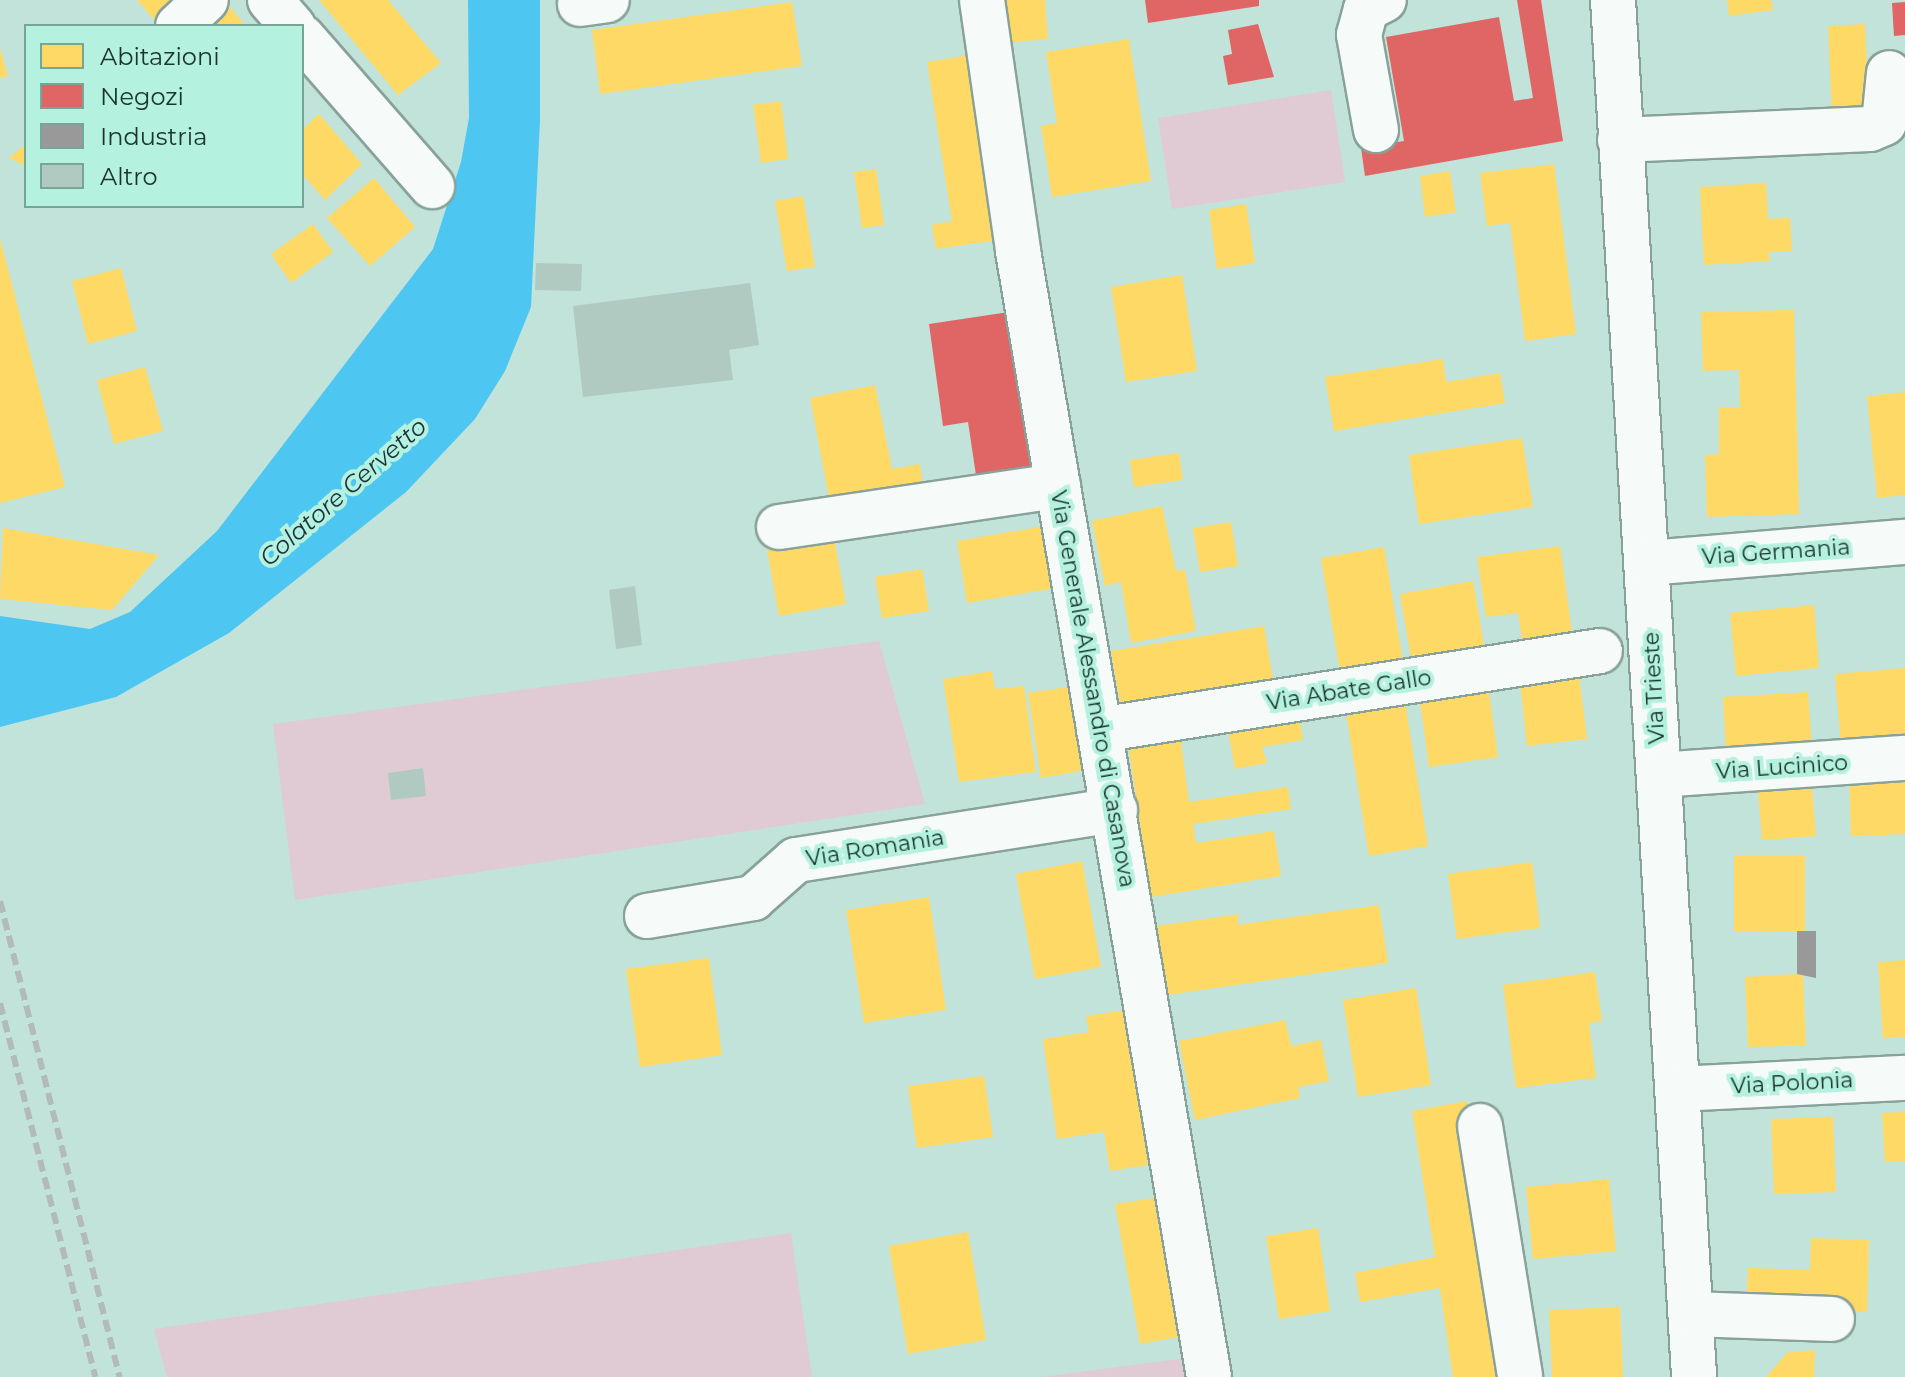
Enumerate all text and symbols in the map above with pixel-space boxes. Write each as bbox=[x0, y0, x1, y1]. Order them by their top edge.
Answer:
legend bbox=[24, 24, 304, 208]
text: Abitazioni bbox=[100, 42, 220, 71]
text: Negozi bbox=[100, 82, 184, 111]
text: Industria bbox=[100, 122, 207, 151]
text: Altro bbox=[100, 162, 158, 191]
water label: Colatore Cervetto bbox=[254, 412, 432, 572]
street label: Via Generale Alessandro di Casanova bbox=[1045, 488, 1141, 890]
street label: Via Germania bbox=[1701, 534, 1851, 570]
street label: Via Trieste bbox=[1638, 631, 1670, 745]
street label: Via Abate Gallo bbox=[1265, 664, 1433, 716]
street label: Via Lucinico bbox=[1715, 749, 1849, 785]
street label: Via Romania bbox=[804, 824, 946, 872]
street label: Via Polonia bbox=[1730, 1067, 1854, 1099]

